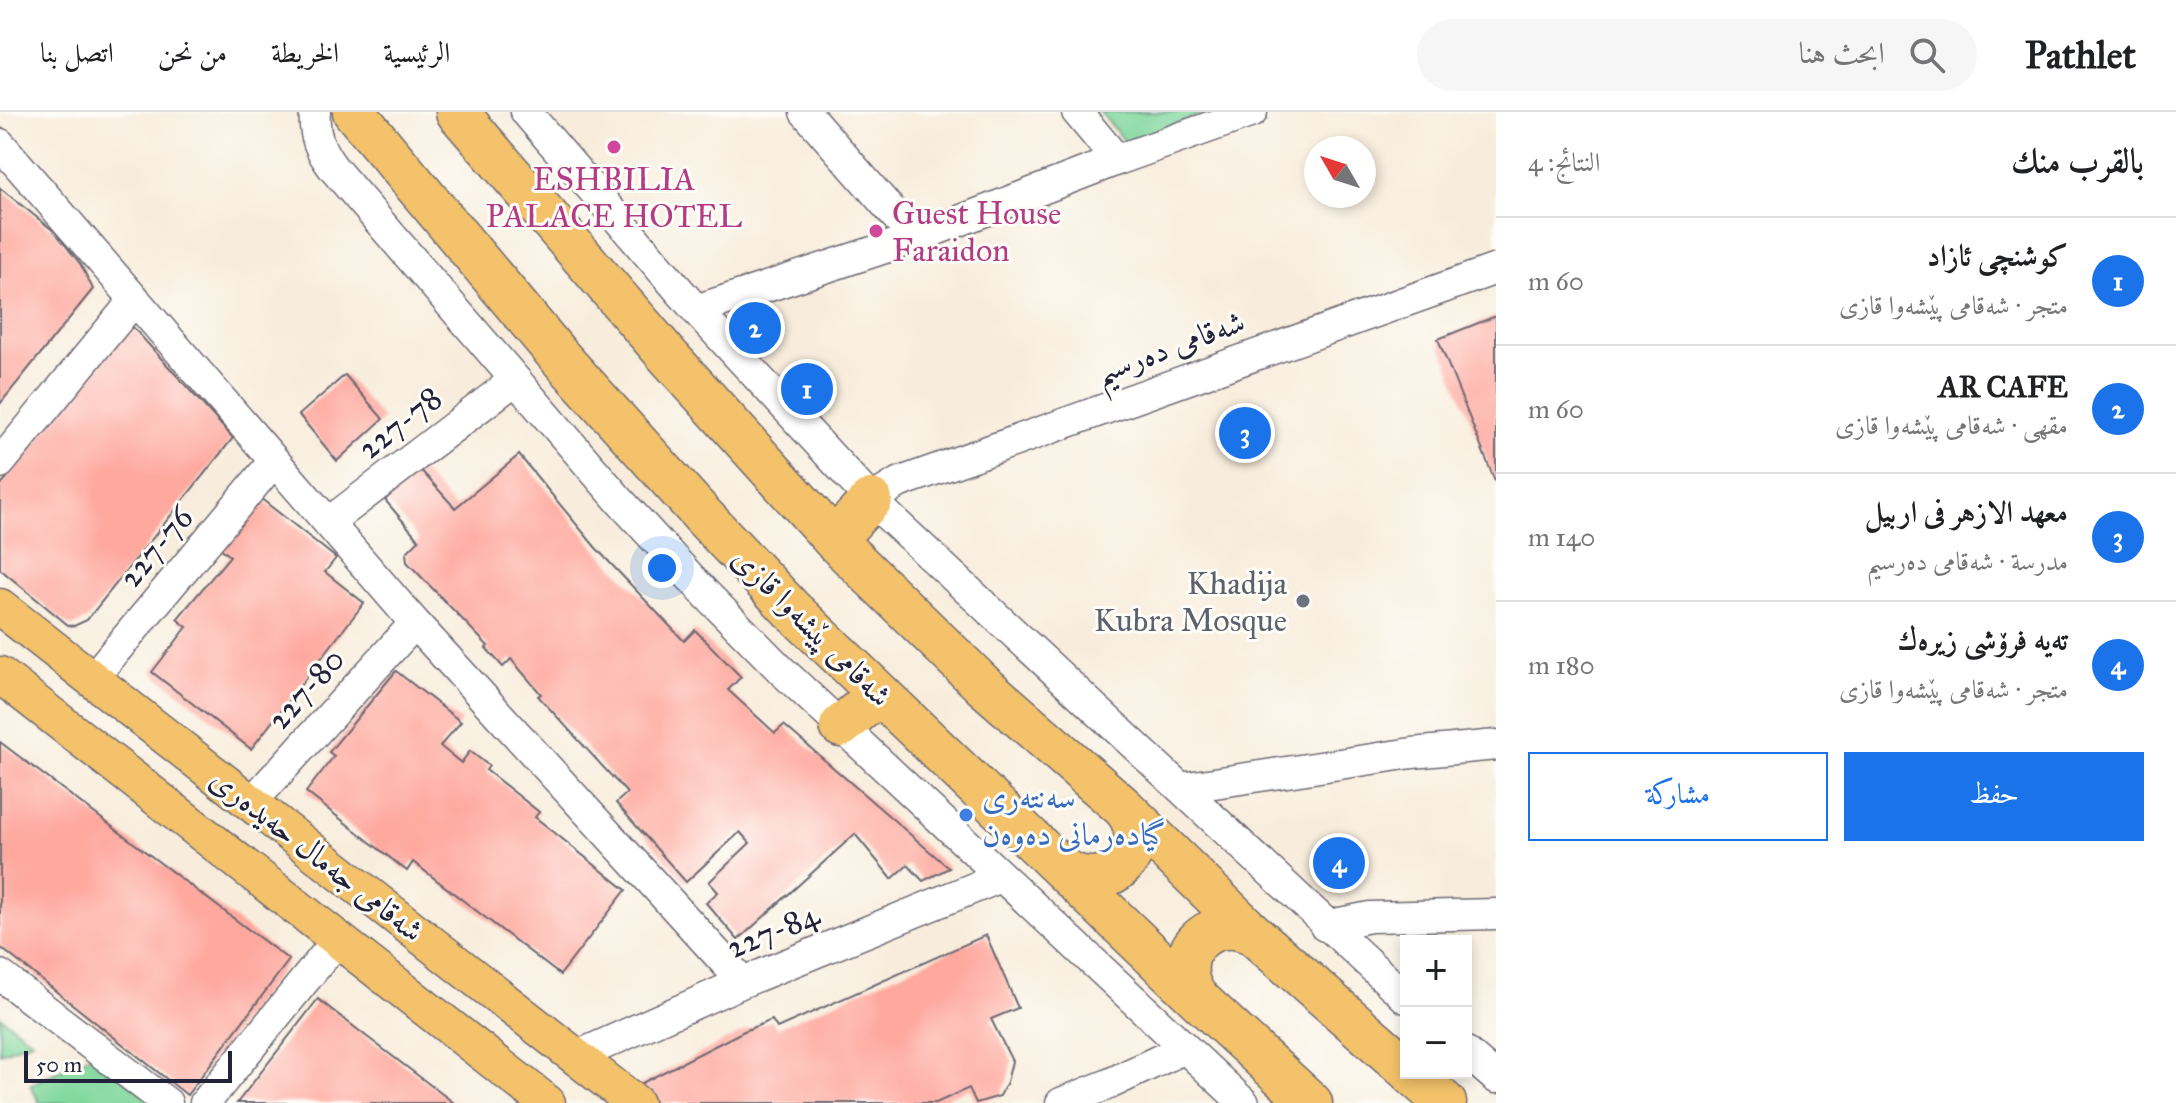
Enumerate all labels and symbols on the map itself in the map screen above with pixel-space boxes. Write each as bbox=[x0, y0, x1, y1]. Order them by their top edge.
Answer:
north arrow bbox=[1304, 136, 1376, 208]
marker: ESHBILIA PALACE HOTEL bbox=[605, 138, 623, 156]
place label: ESHBILIA PALACE HOTEL bbox=[486, 160, 742, 236]
place label: Guest House Faraidon bbox=[892, 194, 1061, 270]
marker: Guest House Faraidon bbox=[867, 222, 885, 240]
pin: 2 bbox=[729, 298, 781, 358]
street label: شەقامی دەرسیم bbox=[1090, 302, 1254, 403]
pin: 1 bbox=[781, 359, 833, 419]
street label: 227-78 bbox=[351, 378, 449, 468]
pin: 3 bbox=[1219, 403, 1271, 463]
street label: 227-76 bbox=[111, 497, 202, 596]
street label: شەقامی پێشەوا قازی bbox=[722, 539, 900, 717]
your location bbox=[642, 548, 682, 588]
place label: Khadija Kubra Mosque bbox=[1094, 564, 1287, 640]
marker: Khadija Kubra Mosque bbox=[1294, 592, 1312, 610]
street label: 227-80 bbox=[259, 640, 353, 738]
street label: شەقامی جەمال حەیدەری bbox=[202, 759, 432, 951]
place label: سەنتەری گیادەرمانی دەوەن bbox=[982, 778, 1166, 854]
marker: سەنتەری گیادەرمانی دەوەن bbox=[957, 806, 975, 824]
pin: 4 bbox=[1313, 833, 1365, 893]
street label: 227-84 bbox=[721, 895, 826, 967]
scale bar bbox=[24, 1047, 232, 1083]

